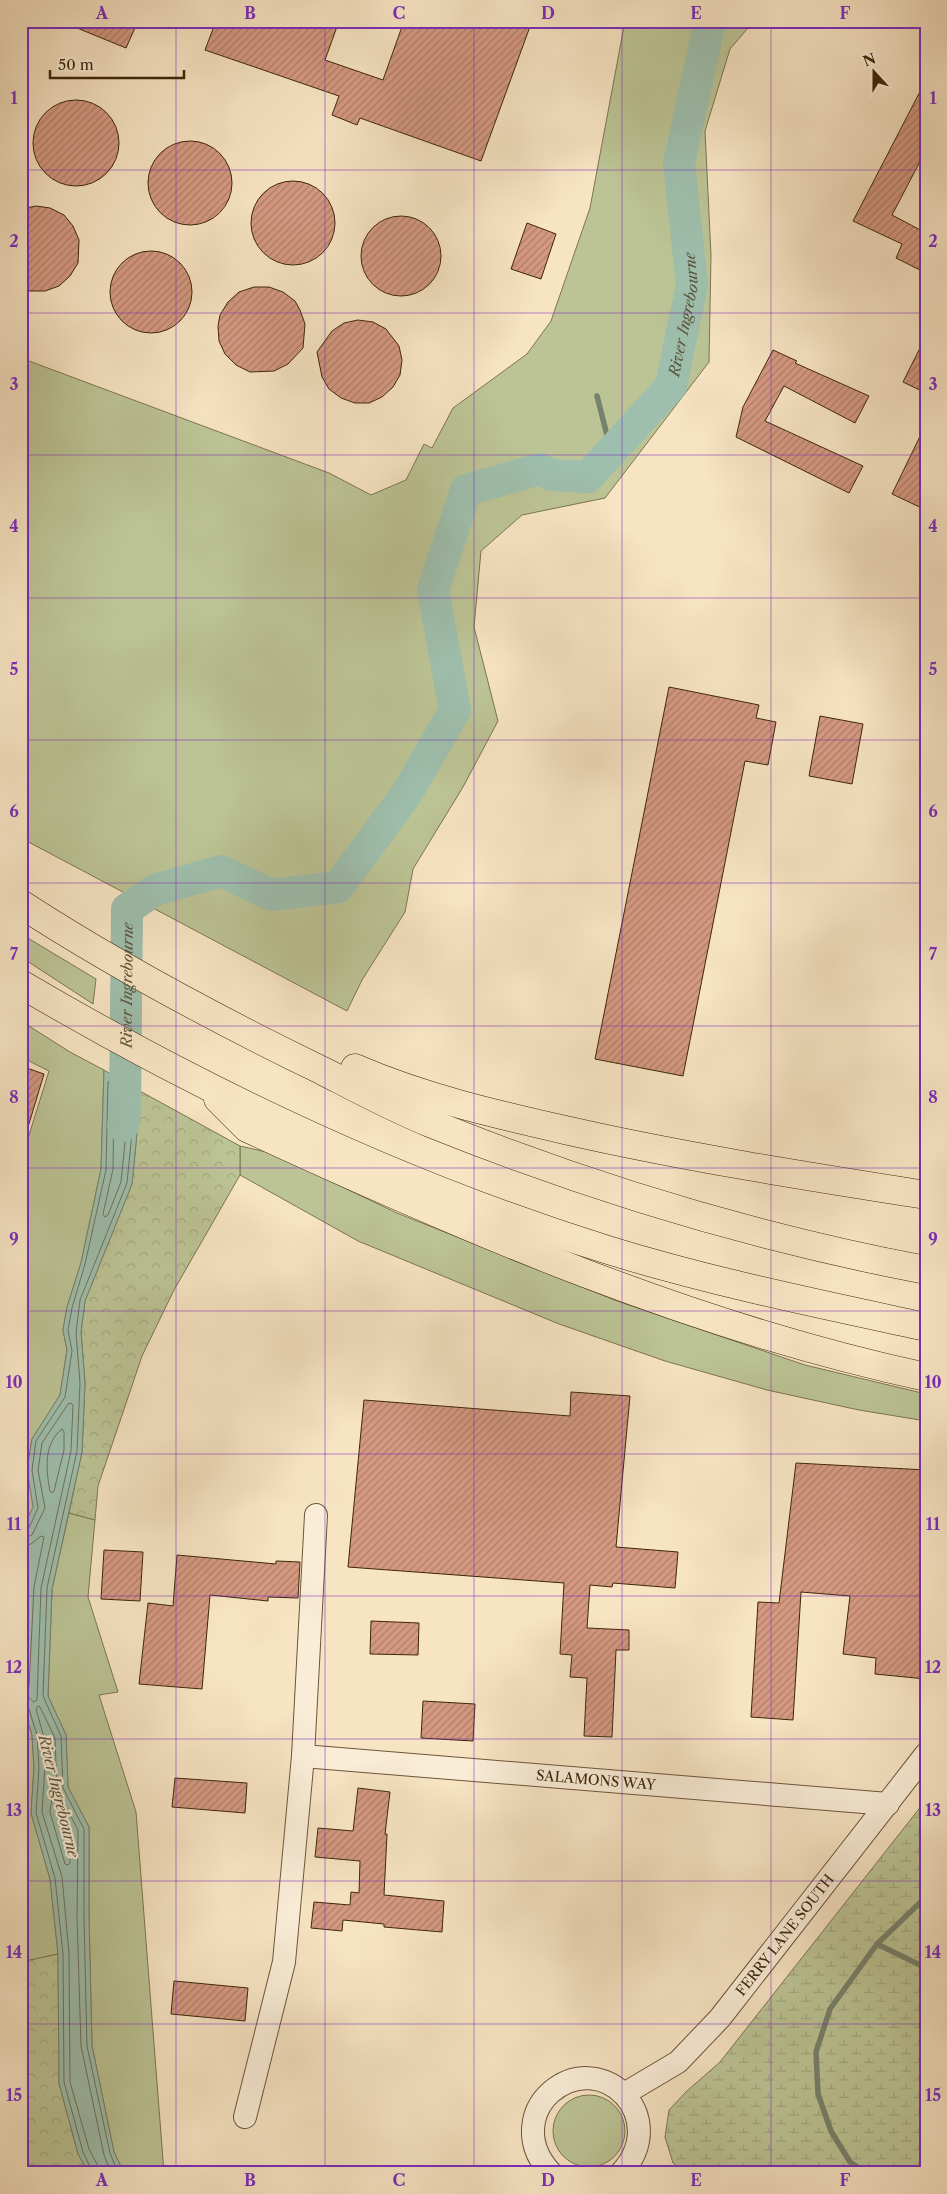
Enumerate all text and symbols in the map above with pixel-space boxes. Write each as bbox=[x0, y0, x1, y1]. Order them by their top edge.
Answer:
text: A bbox=[95, 3, 109, 23]
text: B bbox=[244, 3, 256, 23]
text: C bbox=[393, 3, 405, 23]
text: D bbox=[541, 3, 555, 23]
text: E bbox=[690, 3, 702, 23]
text: F bbox=[840, 3, 851, 23]
scale bar bbox=[50, 48, 184, 80]
north arrow bbox=[850, 48, 900, 98]
text: N bbox=[860, 49, 878, 70]
text: 50 m bbox=[58, 55, 94, 74]
text: 1 bbox=[10, 88, 18, 108]
text: 1 bbox=[929, 88, 937, 108]
text: 2 bbox=[9, 231, 19, 251]
text: 2 bbox=[928, 231, 938, 251]
water label: River Ingrebourne bbox=[664, 251, 702, 379]
text: 3 bbox=[9, 374, 19, 394]
text: 3 bbox=[928, 374, 938, 394]
text: 4 bbox=[9, 516, 19, 536]
text: 4 bbox=[928, 516, 938, 536]
text: 5 bbox=[10, 659, 19, 679]
text: 5 bbox=[929, 659, 938, 679]
text: 6 bbox=[9, 801, 19, 821]
text: 6 bbox=[928, 801, 938, 821]
water label: River Ingrebourne bbox=[116, 922, 136, 1049]
text: 7 bbox=[10, 944, 19, 964]
text: 7 bbox=[929, 944, 938, 964]
text: 8 bbox=[9, 1087, 19, 1107]
text: 8 bbox=[928, 1087, 938, 1107]
text: 9 bbox=[9, 1229, 19, 1249]
text: 9 bbox=[928, 1229, 938, 1249]
text: 10 bbox=[5, 1372, 23, 1392]
text: 10 bbox=[924, 1372, 942, 1392]
text: 11 bbox=[7, 1514, 22, 1534]
text: 11 bbox=[926, 1514, 941, 1534]
text: 12 bbox=[6, 1657, 22, 1677]
text: 12 bbox=[925, 1657, 941, 1677]
water label: River Ingrebourne bbox=[34, 1732, 84, 1860]
street label: SALAMONS WAY bbox=[535, 1766, 658, 1794]
text: 13 bbox=[6, 1800, 22, 1820]
text: 13 bbox=[925, 1800, 941, 1820]
street label: FERRY LANE SOUTH bbox=[732, 1870, 838, 1999]
text: 14 bbox=[6, 1942, 22, 1962]
text: 14 bbox=[925, 1942, 941, 1962]
text: 15 bbox=[6, 2085, 22, 2105]
text: 15 bbox=[925, 2085, 941, 2105]
text: A bbox=[95, 2170, 109, 2190]
text: B bbox=[244, 2170, 256, 2190]
text: C bbox=[393, 2170, 405, 2190]
text: D bbox=[541, 2170, 555, 2190]
text: E bbox=[690, 2170, 702, 2190]
text: F bbox=[840, 2170, 851, 2190]

